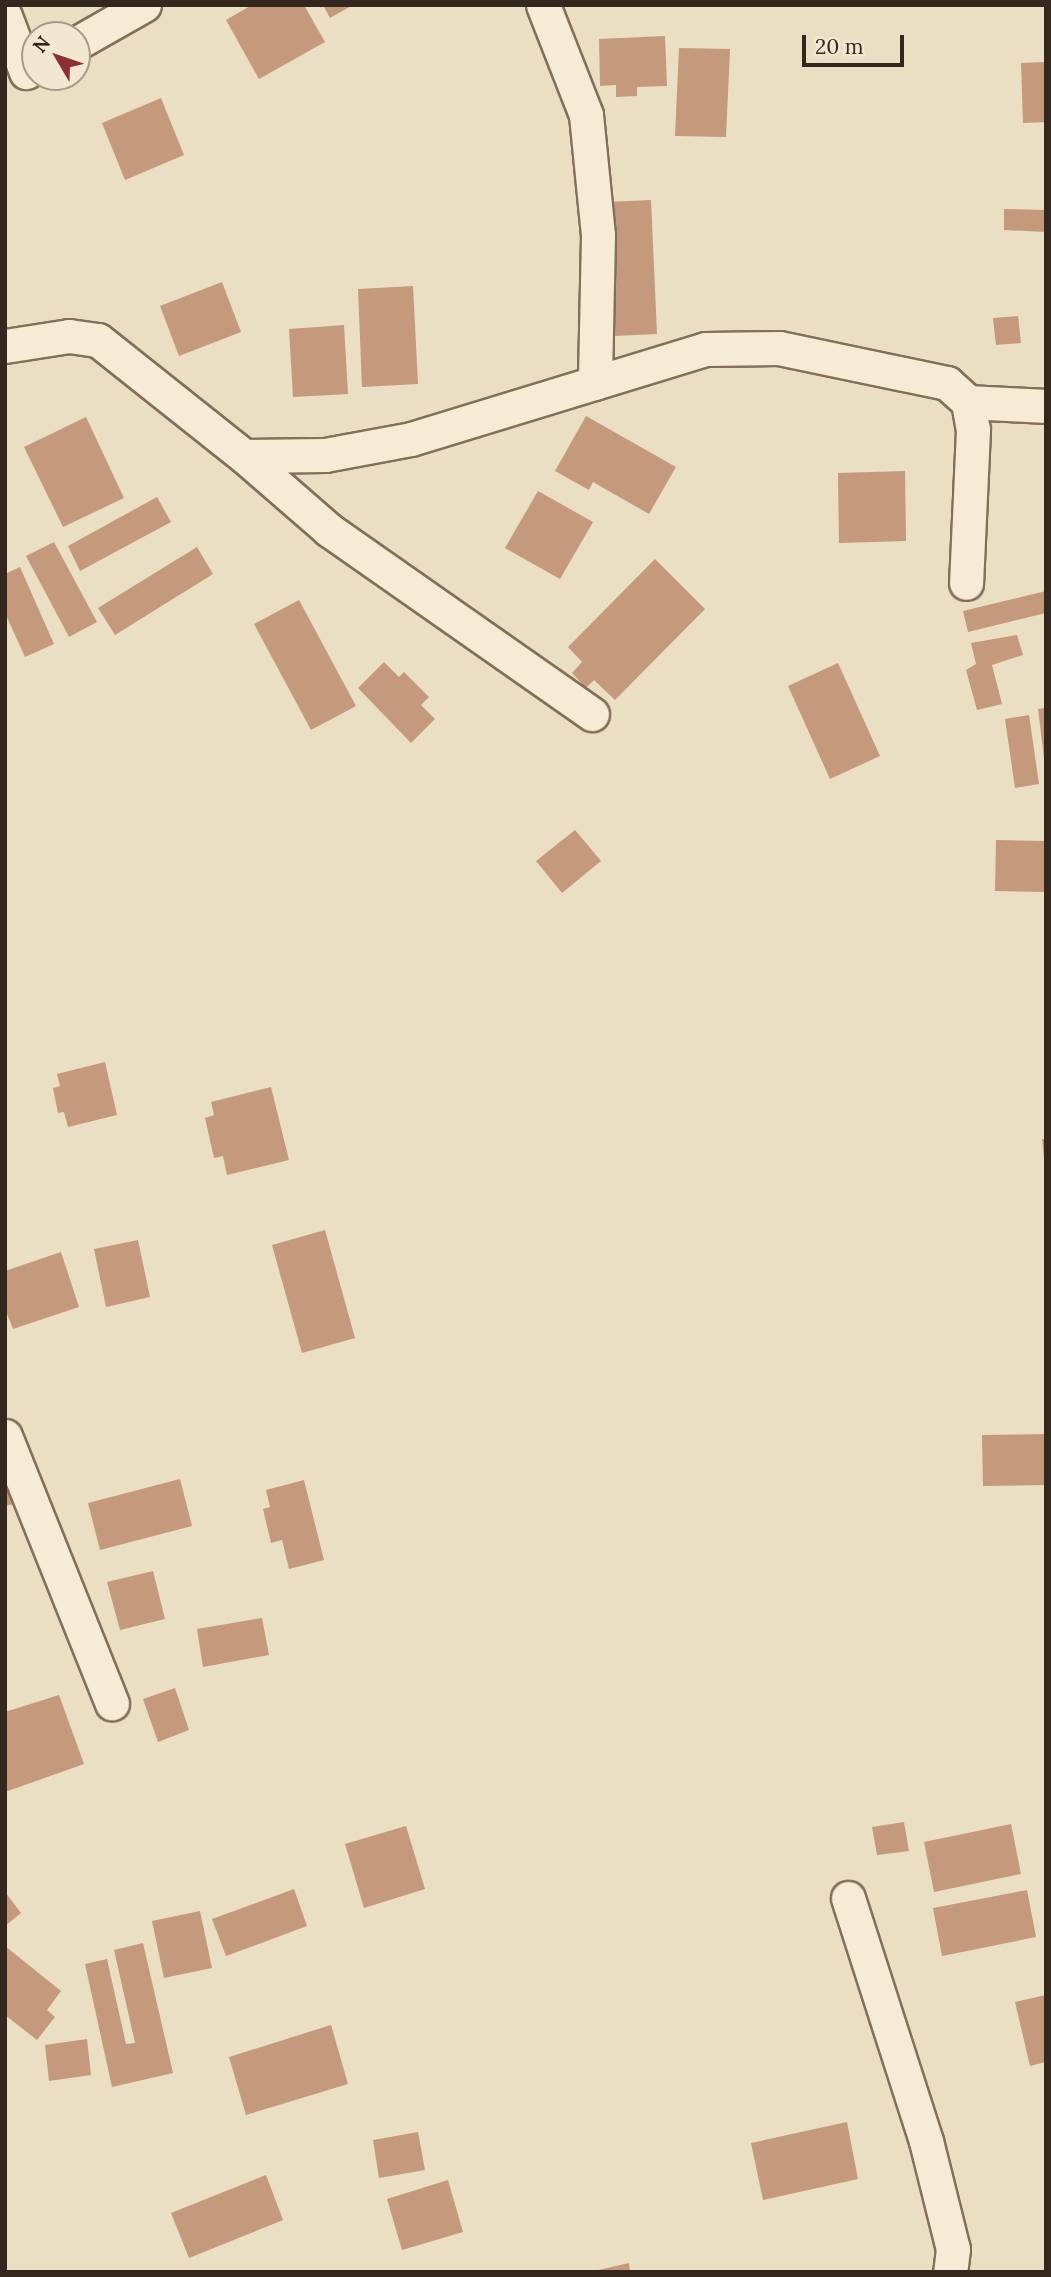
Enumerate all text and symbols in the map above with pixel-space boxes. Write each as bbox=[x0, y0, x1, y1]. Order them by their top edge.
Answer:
north arrow bbox=[21, 21, 91, 91]
scale bar bbox=[806, 21, 908, 65]
text: N bbox=[27, 31, 55, 57]
text: 20 m bbox=[815, 33, 864, 60]

